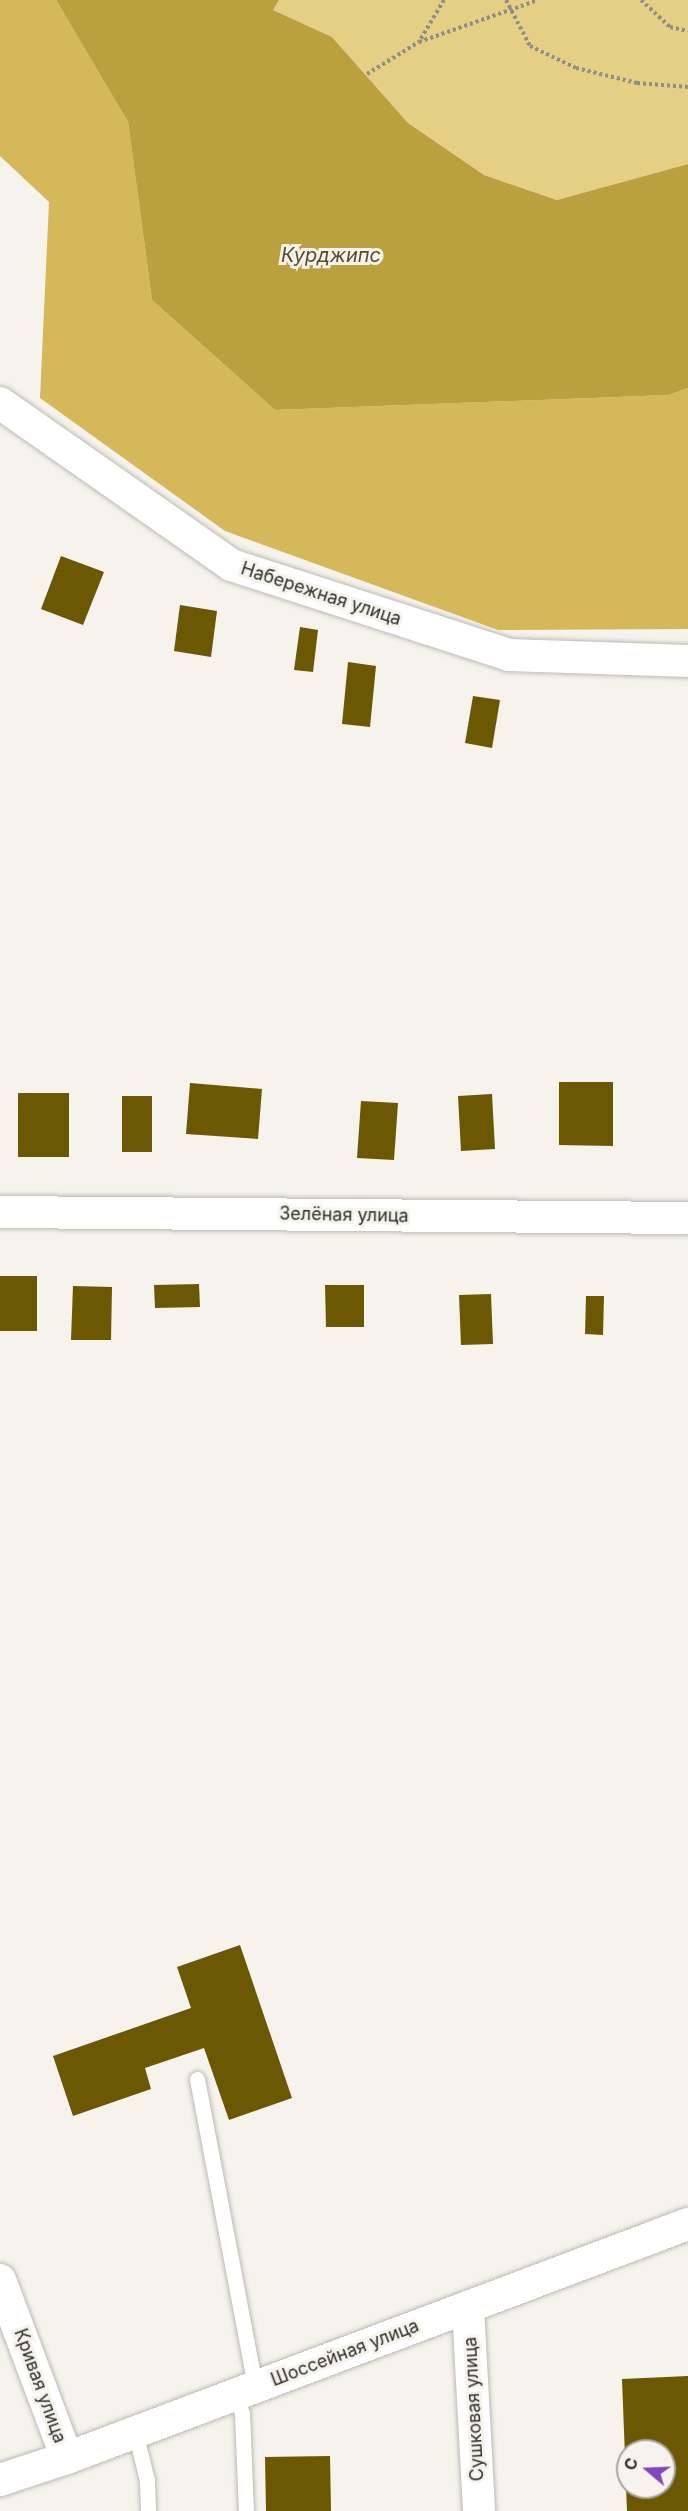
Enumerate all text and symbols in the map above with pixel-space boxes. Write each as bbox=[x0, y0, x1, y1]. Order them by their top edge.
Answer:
water label: Курджипс bbox=[281, 243, 381, 267]
street label: Набережная улица bbox=[238, 558, 404, 630]
street label: Зелёная улица bbox=[279, 1203, 409, 1227]
street label: Шоссейная улица bbox=[268, 2315, 422, 2391]
street label: Кривая улица bbox=[9, 2326, 71, 2446]
street label: Сушковая улица bbox=[459, 2336, 489, 2482]
north arrow bbox=[616, 2439, 676, 2499]
text: С bbox=[619, 2455, 642, 2473]

